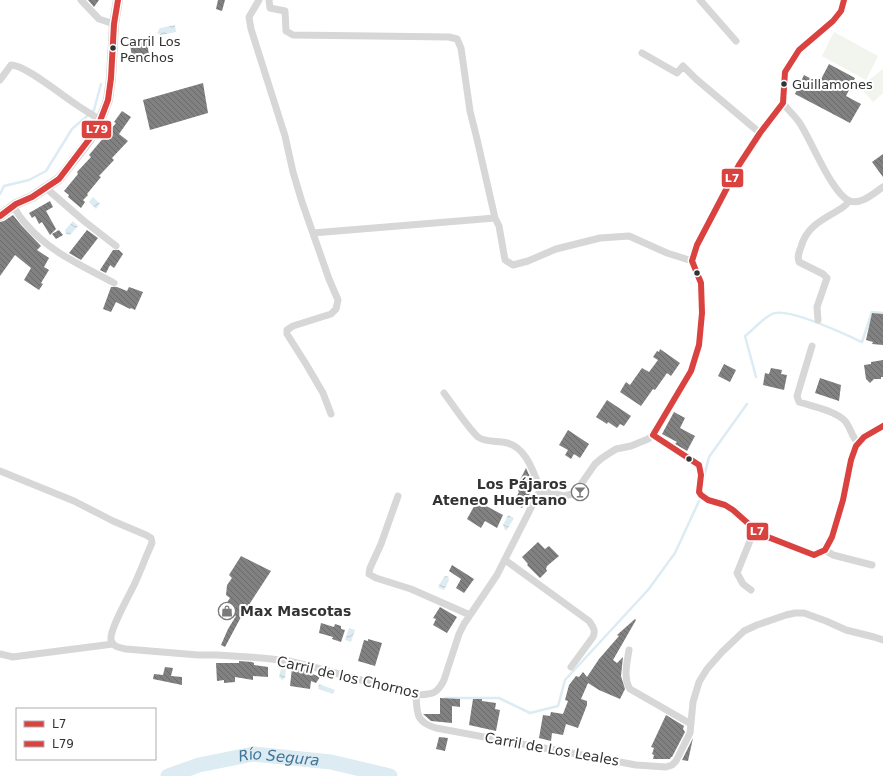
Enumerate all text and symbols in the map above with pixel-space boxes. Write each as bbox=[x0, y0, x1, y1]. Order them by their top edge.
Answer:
place label: Carril Los Penchos bbox=[120, 34, 181, 65]
marker: Carril Los Penchos bbox=[108, 43, 118, 53]
place label: Guillamones bbox=[792, 77, 873, 92]
marker: Guillamones bbox=[779, 79, 789, 89]
line badge: L79 bbox=[81, 120, 112, 139]
text: L79 bbox=[86, 123, 108, 136]
line badge: L7 bbox=[721, 168, 744, 188]
text: L7 bbox=[725, 172, 739, 185]
unlabelled marker bbox=[692, 268, 702, 278]
unlabelled marker bbox=[684, 454, 694, 464]
place label: Los Pájaros Ateneo Huertano bbox=[432, 476, 567, 508]
bar icon: Los Pájaros Ateneo Huertano bbox=[570, 482, 590, 502]
line badge: L7 bbox=[746, 522, 769, 541]
text: L7 bbox=[750, 525, 764, 538]
shop icon: Max Mascotas bbox=[217, 601, 237, 621]
place label: Max Mascotas bbox=[240, 603, 351, 619]
street label: Carril de los Chornos bbox=[275, 653, 421, 701]
legend bbox=[16, 708, 156, 760]
text: L7 bbox=[52, 717, 66, 731]
street label: Carril de Los Leales bbox=[484, 729, 620, 769]
text: L79 bbox=[52, 737, 74, 751]
water label: Río Segura bbox=[237, 745, 320, 770]

